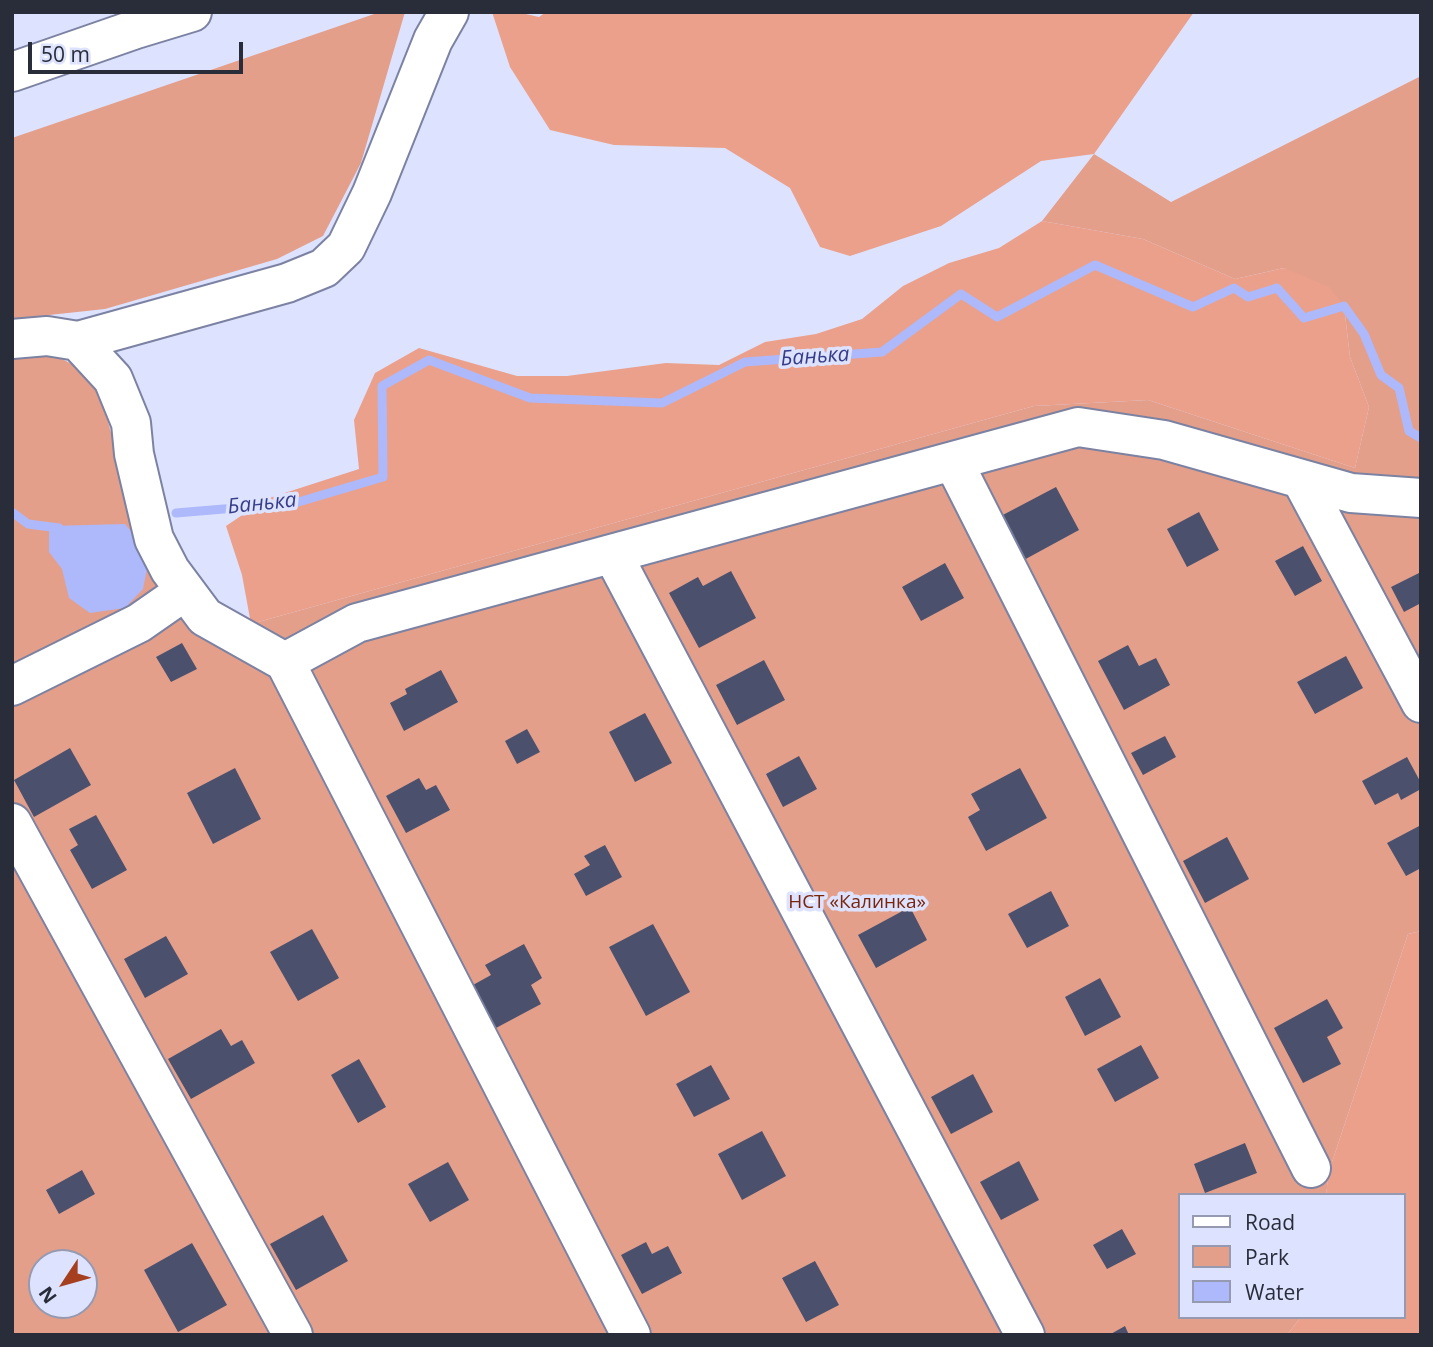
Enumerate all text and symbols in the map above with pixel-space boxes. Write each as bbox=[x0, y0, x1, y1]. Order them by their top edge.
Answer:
scale bar bbox=[32, 28, 247, 72]
text: 50 m bbox=[41, 40, 90, 68]
water label: Банька bbox=[780, 342, 850, 372]
water label: Банька bbox=[226, 488, 298, 520]
park label: НСТ «Калинка» bbox=[788, 892, 926, 914]
legend bbox=[1178, 1193, 1405, 1319]
text: Road bbox=[1245, 1208, 1295, 1236]
text: Park bbox=[1245, 1243, 1289, 1271]
north arrow bbox=[28, 1249, 98, 1319]
text: Water bbox=[1245, 1278, 1304, 1306]
text: N bbox=[33, 1281, 63, 1309]

